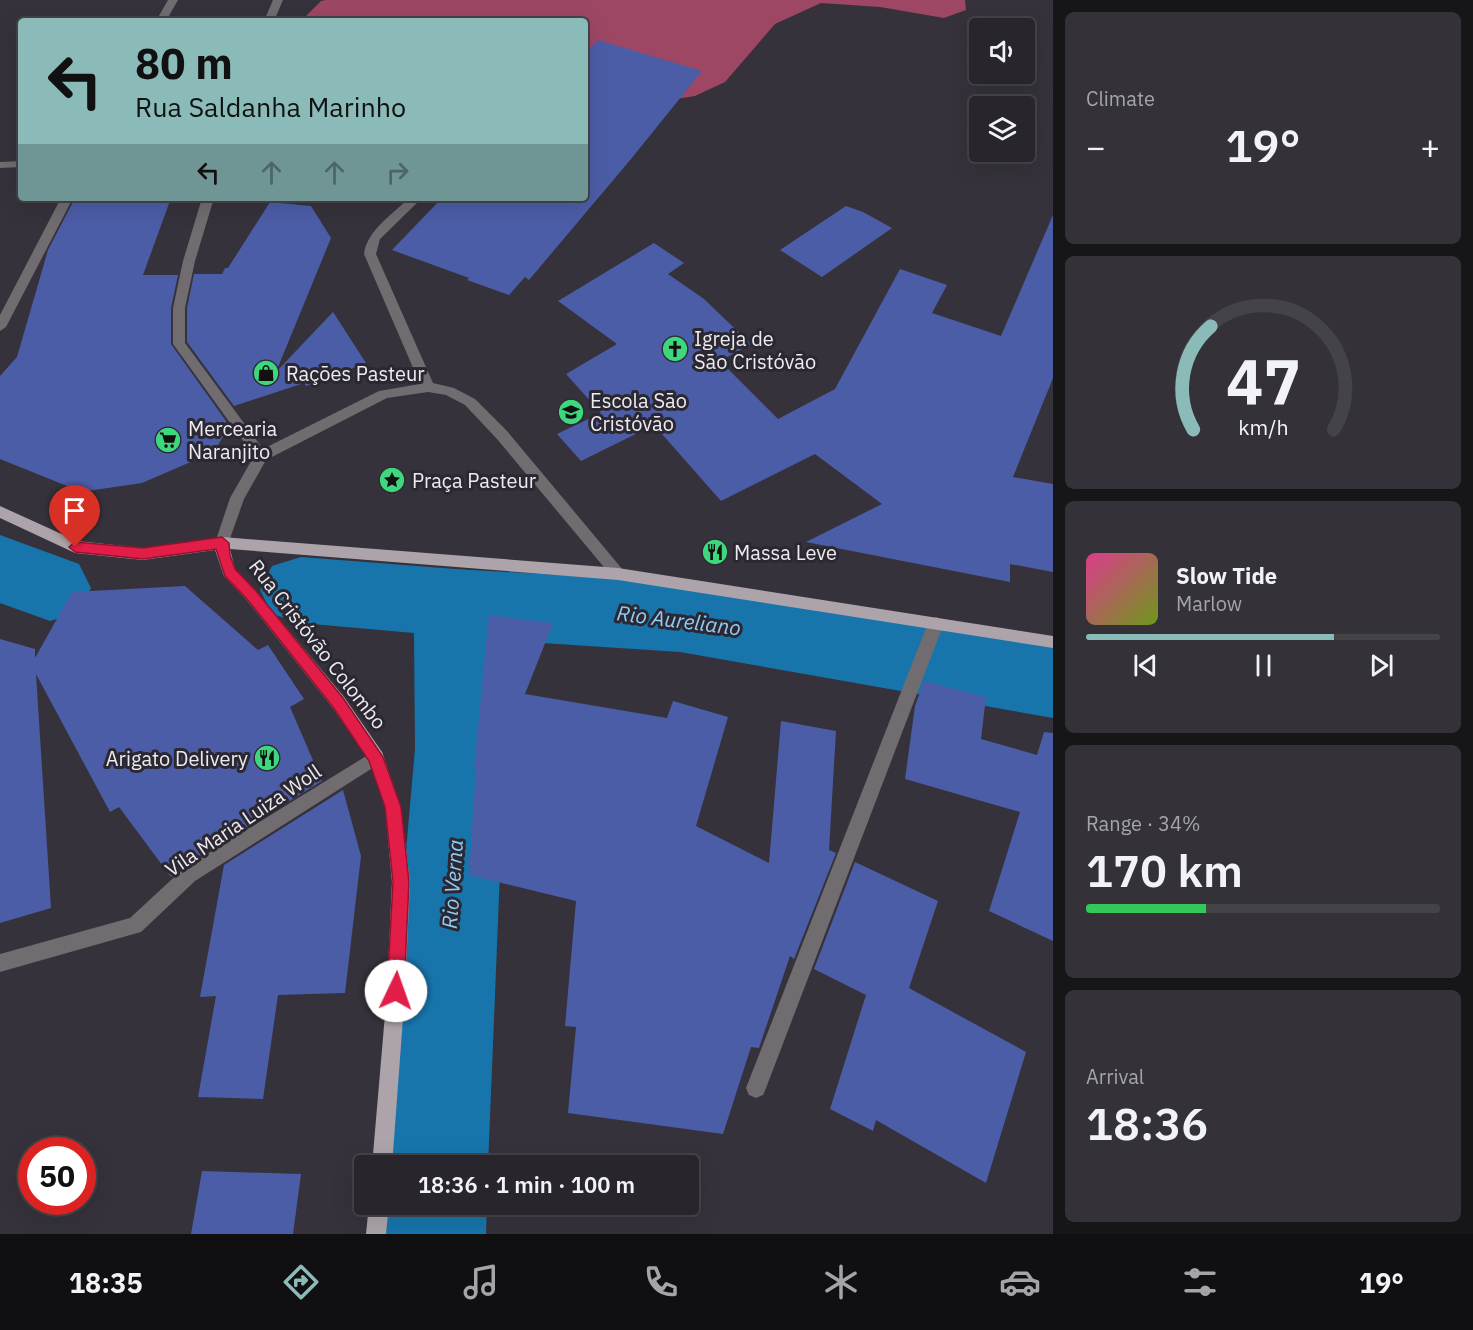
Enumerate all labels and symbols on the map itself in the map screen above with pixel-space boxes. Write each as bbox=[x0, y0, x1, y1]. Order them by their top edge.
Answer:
place label: Igreja de São Cristóvão bbox=[694, 325, 816, 375]
church icon: Igreja de São Cristóvão bbox=[660, 334, 690, 364]
shop icon: Rações Pasteur bbox=[251, 358, 281, 388]
place label: Rações Pasteur bbox=[286, 360, 425, 387]
place label: Escola São Cristóvão bbox=[590, 387, 687, 437]
school or university icon: Escola São Cristóvão bbox=[556, 397, 586, 427]
place label: Mercearia Naranjito bbox=[188, 415, 277, 465]
supermarket icon: Mercearia Naranjito bbox=[153, 425, 183, 455]
place icon: Praça Pasteur bbox=[377, 465, 407, 495]
place label: Praça Pasteur bbox=[412, 467, 536, 494]
pin bbox=[49, 485, 100, 547]
restaurant icon: Massa Leve bbox=[700, 537, 730, 567]
place label: Massa Leve bbox=[734, 539, 837, 566]
street label: Rua Cristóvão Colombo bbox=[243, 553, 393, 735]
water label: Rio Aureliano bbox=[615, 599, 743, 641]
restaurant icon: Arigato Delivery bbox=[252, 743, 282, 773]
place label: Arigato Delivery bbox=[106, 745, 248, 772]
street label: Vila Maria Luiza Woll bbox=[160, 758, 326, 882]
water label: Rio Verna bbox=[435, 838, 469, 930]
position arrow bbox=[364, 959, 428, 1023]
speed limit sign: 50 bbox=[18, 1137, 96, 1215]

